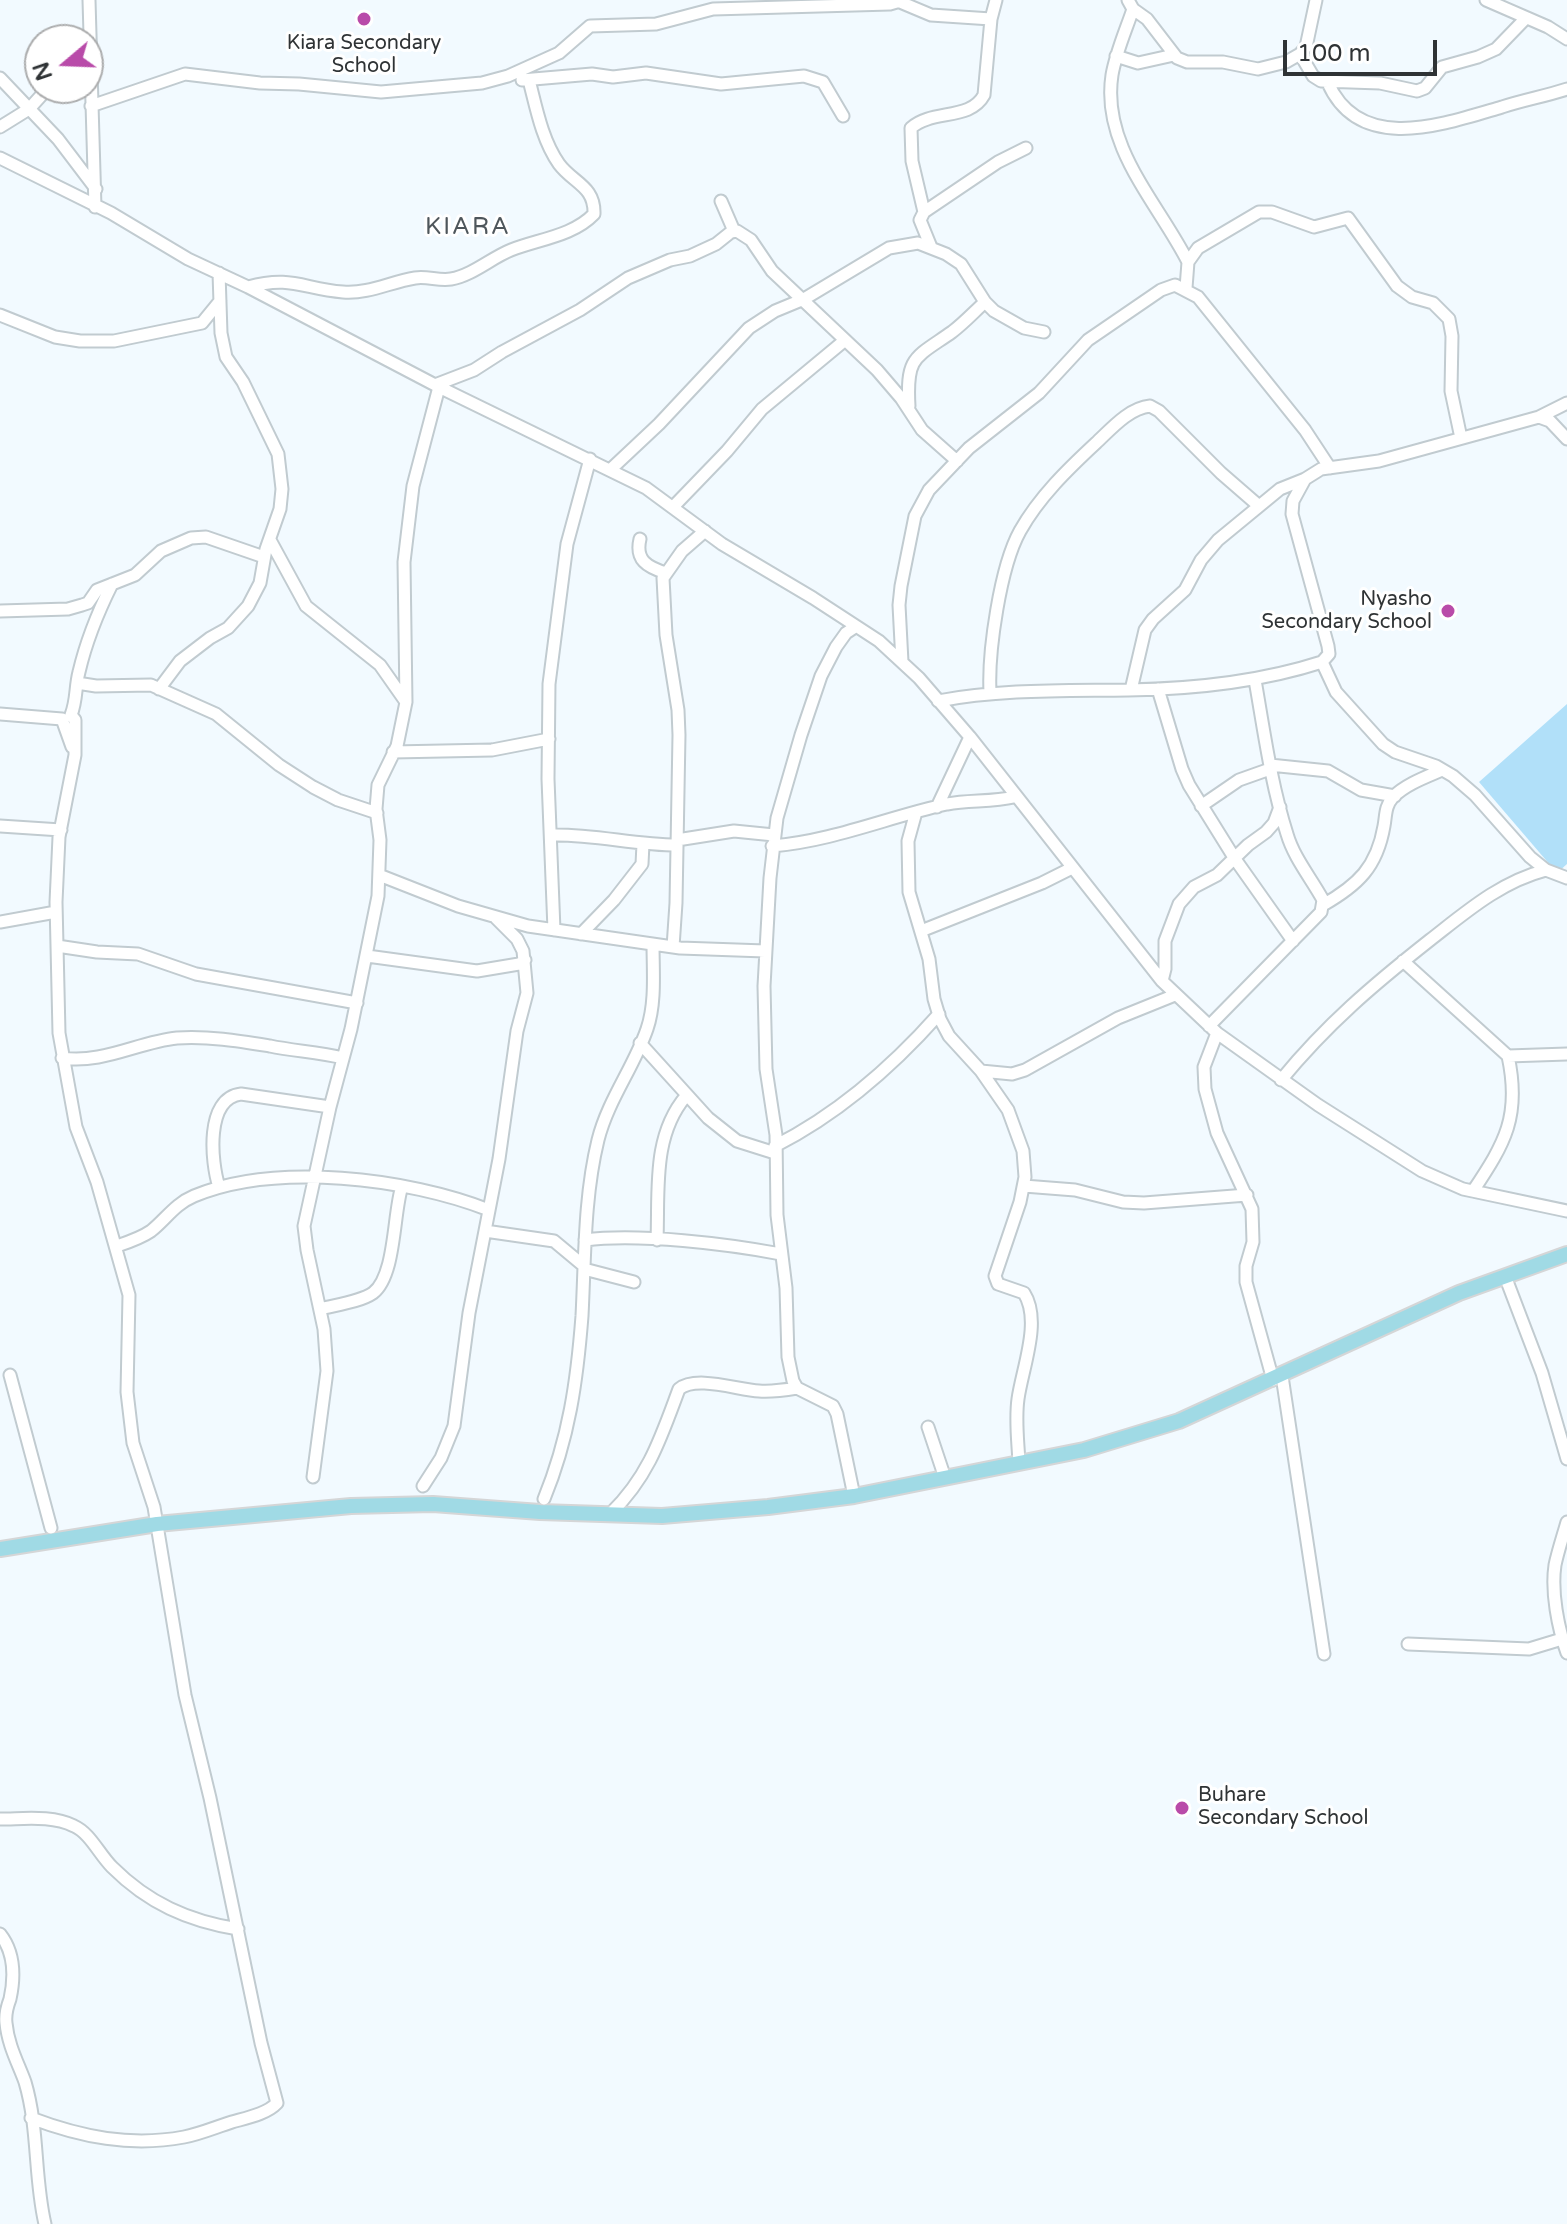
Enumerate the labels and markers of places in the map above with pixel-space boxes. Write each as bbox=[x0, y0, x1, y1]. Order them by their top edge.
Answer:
marker: Kiara Secondary School bbox=[355, 10, 373, 28]
place label: Kiara Secondary School bbox=[287, 32, 441, 79]
place label: Nyasho Secondary School bbox=[1262, 588, 1432, 635]
marker: Nyasho Secondary School bbox=[1439, 602, 1457, 620]
place label: Buhare Secondary School bbox=[1198, 1784, 1368, 1831]
marker: Buhare Secondary School bbox=[1173, 1799, 1191, 1817]

